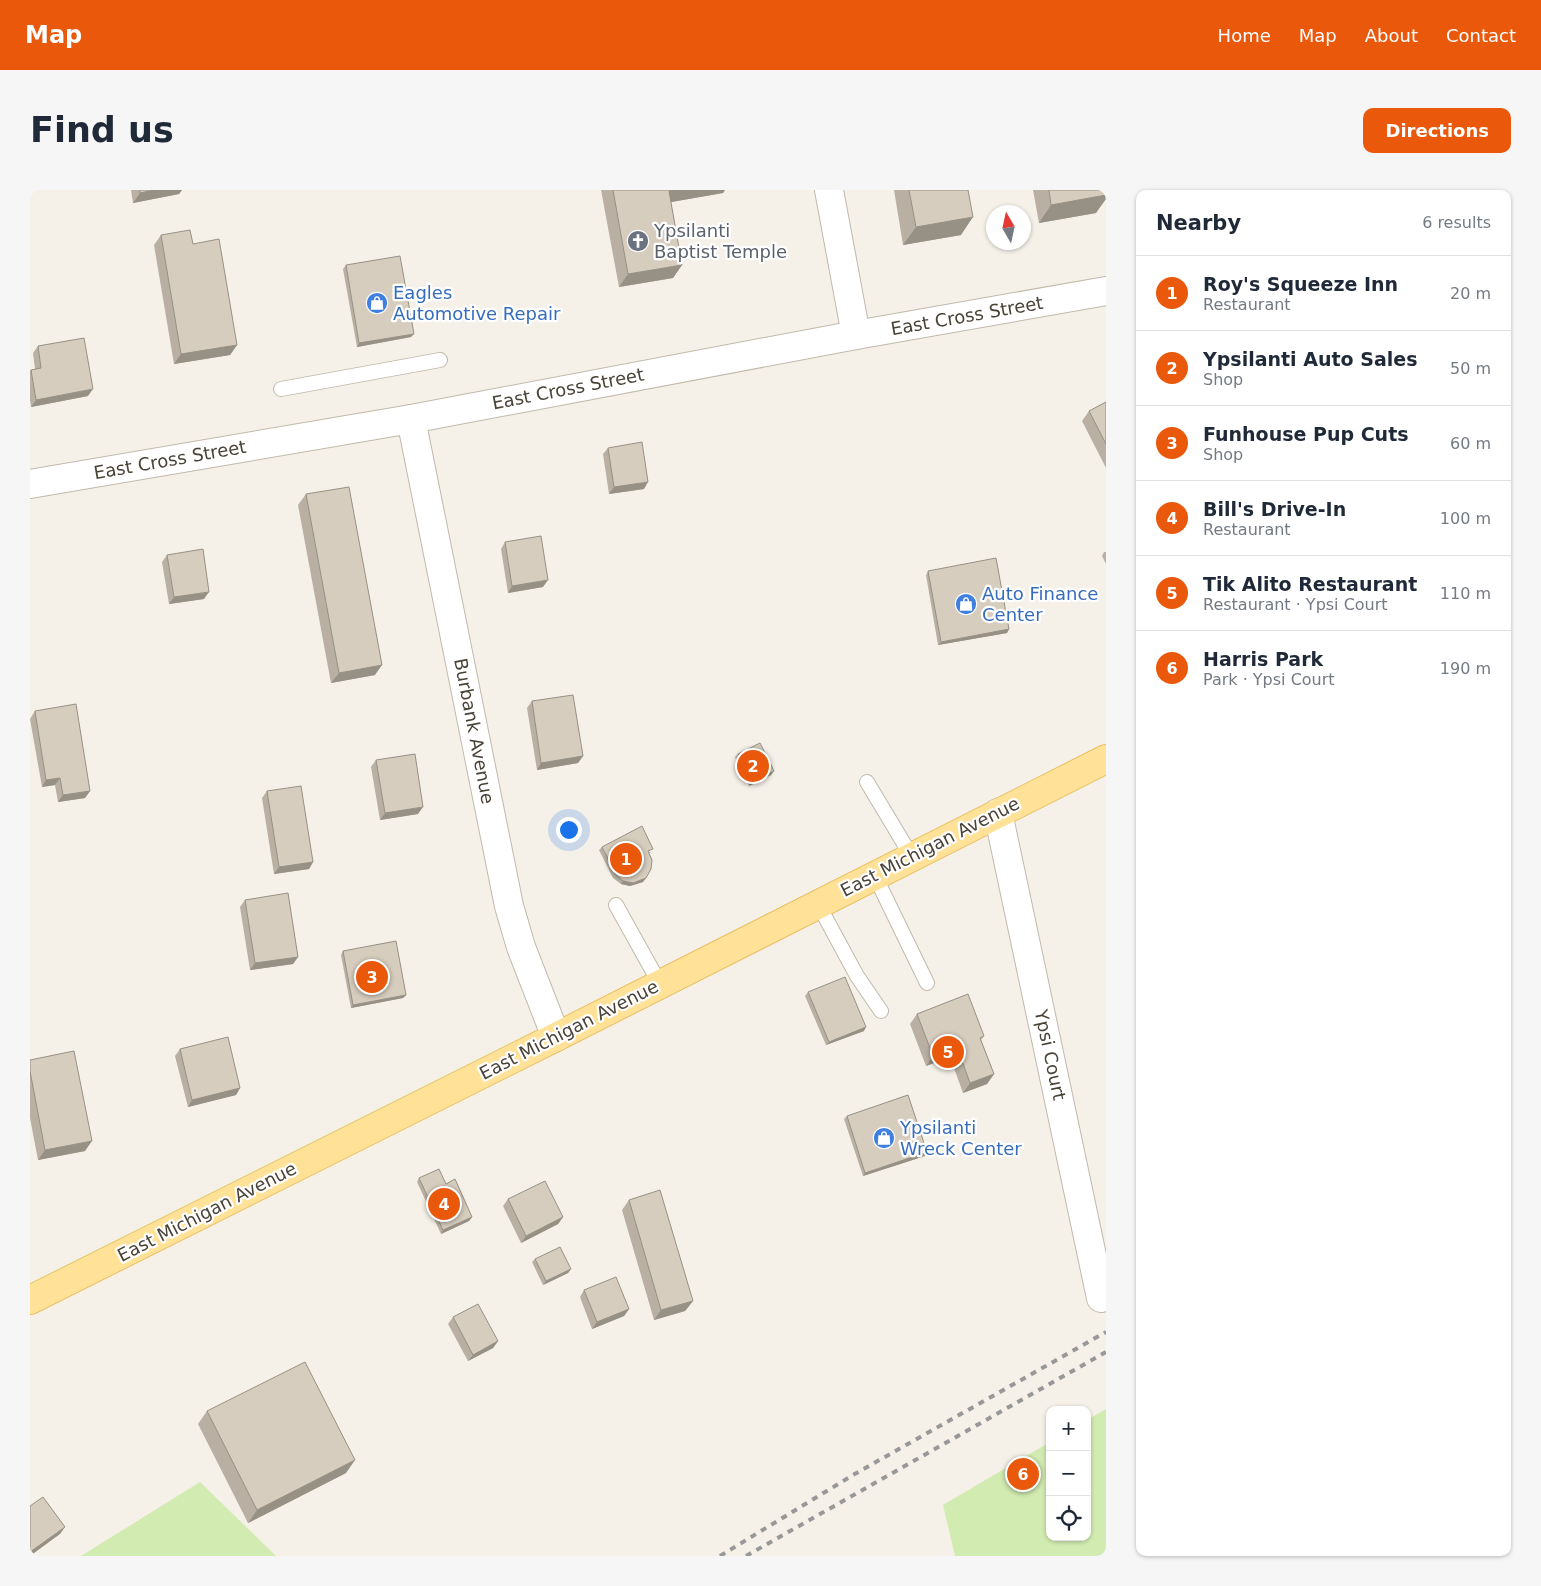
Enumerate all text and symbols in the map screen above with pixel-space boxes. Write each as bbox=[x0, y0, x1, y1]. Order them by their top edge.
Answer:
text: Map bbox=[25, 21, 82, 49]
text: Home bbox=[1218, 25, 1271, 46]
text: Map bbox=[1299, 25, 1337, 46]
text: About bbox=[1365, 25, 1418, 46]
text: Contact bbox=[1446, 25, 1516, 46]
button: Directions bbox=[1363, 108, 1511, 153]
text: Find us bbox=[30, 110, 174, 150]
north arrow bbox=[986, 205, 1031, 250]
text: Nearby bbox=[1156, 211, 1241, 235]
text: 6 results bbox=[1422, 213, 1491, 232]
place label: Ypsilanti Baptist Temple bbox=[653, 220, 787, 262]
church icon: Ypsilanti Baptist Temple bbox=[626, 229, 650, 253]
text: Roy's Squeeze Inn bbox=[1203, 273, 1398, 295]
place label: Eagles Automotive Repair bbox=[393, 282, 561, 324]
text: 1 bbox=[1166, 284, 1178, 303]
text: 20 m bbox=[1450, 284, 1491, 303]
shop icon: Eagles Automotive Repair bbox=[365, 291, 389, 315]
street label: East Cross Street bbox=[889, 292, 1045, 339]
text: Restaurant bbox=[1203, 295, 1291, 314]
text: Ypsilanti Auto Sales bbox=[1203, 348, 1417, 370]
text: 2 bbox=[1166, 359, 1178, 378]
text: 50 m bbox=[1450, 359, 1491, 378]
street label: East Cross Street bbox=[490, 363, 646, 414]
text: Shop bbox=[1203, 370, 1243, 389]
text: Funhouse Pup Cuts bbox=[1203, 423, 1409, 445]
text: 3 bbox=[1166, 434, 1178, 453]
text: 60 m bbox=[1450, 434, 1491, 453]
street label: East Cross Street bbox=[92, 436, 248, 483]
text: Shop bbox=[1203, 445, 1243, 464]
text: Bill's Drive-In bbox=[1203, 498, 1346, 520]
text: 4 bbox=[1166, 509, 1178, 528]
text: 100 m bbox=[1440, 509, 1491, 528]
text: Restaurant bbox=[1203, 520, 1291, 539]
text: Tik Alito Restaurant bbox=[1203, 573, 1417, 595]
place label: Auto Finance Center bbox=[982, 583, 1098, 625]
text: 5 bbox=[1166, 584, 1178, 603]
text: 110 m bbox=[1440, 584, 1491, 603]
shop icon: Auto Finance Center bbox=[954, 592, 978, 616]
text: Restaurant · Ypsi Court bbox=[1203, 595, 1388, 614]
text: Harris Park bbox=[1203, 648, 1323, 670]
street label: Burbank Avenue bbox=[450, 656, 499, 806]
text: 6 bbox=[1166, 659, 1178, 678]
text: 190 m bbox=[1440, 659, 1491, 678]
text: Park · Ypsi Court bbox=[1203, 670, 1335, 689]
pin: 2 bbox=[737, 747, 769, 785]
street label: East Michigan Avenue bbox=[837, 792, 1023, 901]
your location bbox=[556, 817, 582, 843]
pin: 1 bbox=[610, 840, 642, 878]
pin: 3 bbox=[356, 958, 388, 996]
street label: East Michigan Avenue bbox=[476, 975, 662, 1084]
street label: Ypsi Court bbox=[1030, 1007, 1070, 1102]
pin: 5 bbox=[932, 1033, 964, 1071]
place label: Ypsilanti Wreck Center bbox=[899, 1117, 1022, 1159]
shop icon: Ypsilanti Wreck Center bbox=[872, 1126, 896, 1150]
street label: East Michigan Avenue bbox=[114, 1157, 300, 1266]
pin: 4 bbox=[428, 1185, 460, 1223]
map controls bbox=[1046, 1406, 1091, 1541]
button: + bbox=[1046, 1406, 1091, 1451]
button: − bbox=[1046, 1451, 1091, 1496]
pin: 6 bbox=[1007, 1455, 1039, 1493]
button: locate bbox=[1046, 1496, 1091, 1541]

